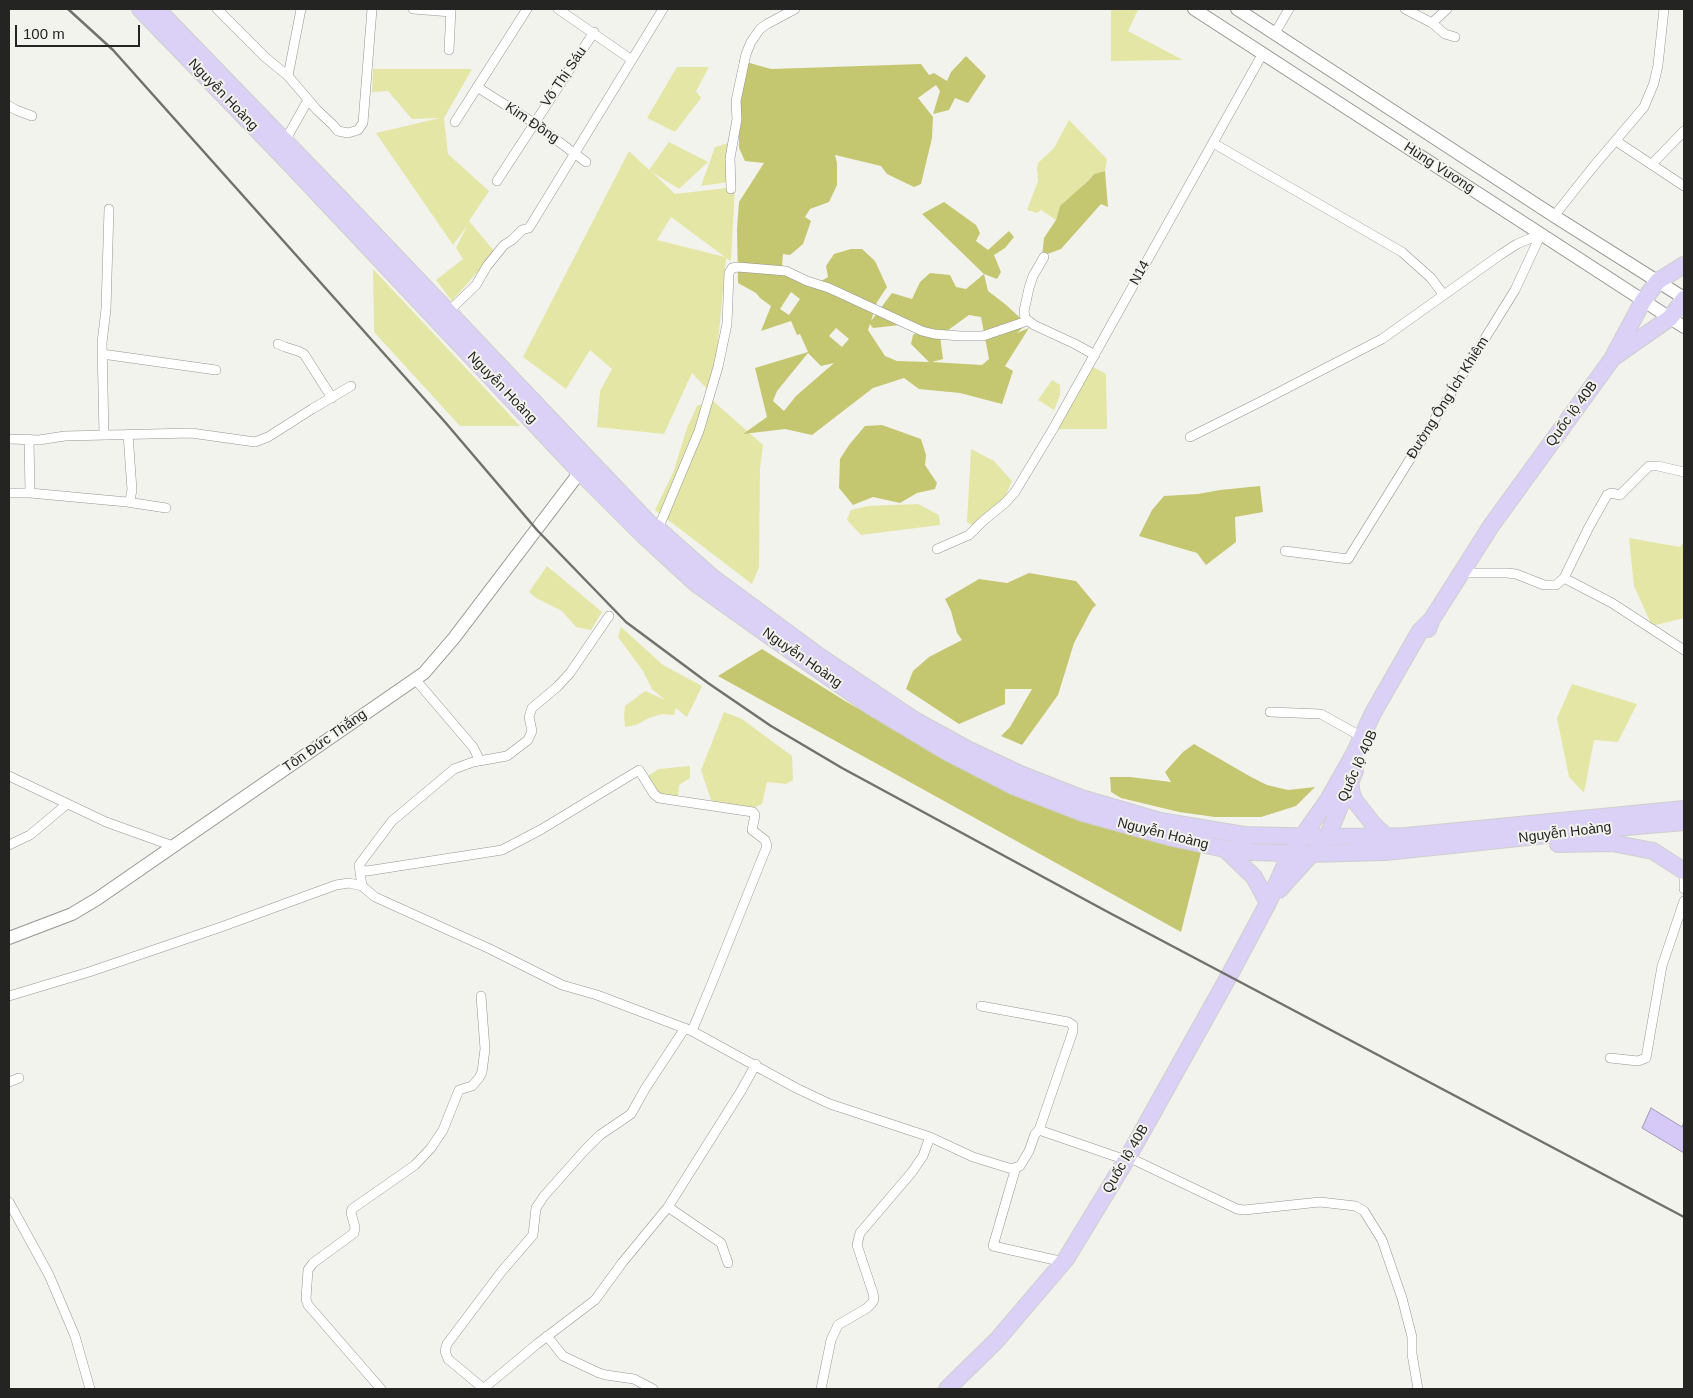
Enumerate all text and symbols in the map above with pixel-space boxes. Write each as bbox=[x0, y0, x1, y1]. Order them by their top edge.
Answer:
scale bar bbox=[18, 15, 142, 47]
text: 100 m bbox=[23, 25, 65, 42]
street label: Võ Thị Sáu bbox=[538, 44, 590, 110]
street label: Nguyễn Hoàng bbox=[185, 56, 261, 134]
street label: Kim Đồng bbox=[502, 99, 562, 147]
street label: Hùng Vương bbox=[1401, 139, 1477, 197]
street label: N14 bbox=[1126, 258, 1154, 288]
street label: Đường Ông Ích Khiêm bbox=[1404, 334, 1492, 462]
street label: Nguyễn Hoàng bbox=[464, 349, 540, 427]
street label: Quốc lộ 40B bbox=[1543, 378, 1601, 450]
street label: Nguyễn Hoàng bbox=[759, 624, 845, 692]
street label: Tôn Đức Thắng bbox=[280, 706, 370, 776]
street label: Quốc lộ 40B bbox=[1335, 727, 1381, 805]
street label: Nguyễn Hoàng bbox=[1116, 815, 1210, 853]
street label: Nguyễn Hoàng bbox=[1518, 819, 1612, 847]
street label: Quốc lộ 40B bbox=[1099, 1121, 1153, 1197]

